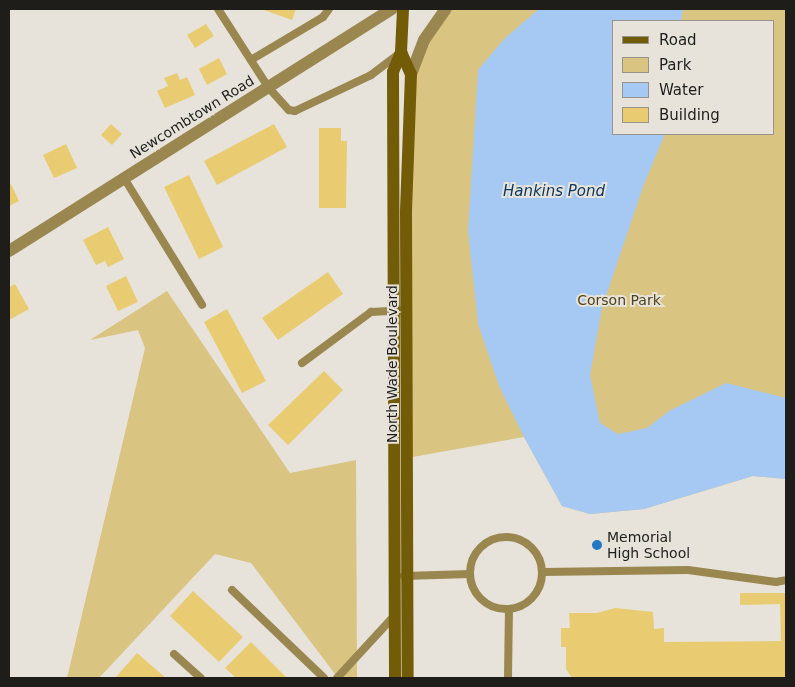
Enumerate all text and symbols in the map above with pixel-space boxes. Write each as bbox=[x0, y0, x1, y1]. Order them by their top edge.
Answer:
legend bbox=[612, 20, 775, 135]
text: Road bbox=[659, 31, 697, 49]
text: Park bbox=[659, 56, 691, 74]
street label: Newcombtown Road bbox=[127, 72, 257, 162]
text: Water bbox=[659, 81, 703, 99]
text: Building bbox=[659, 106, 720, 124]
water label: Hankins Pond bbox=[503, 183, 605, 201]
street label: North Wade Boulevard bbox=[384, 285, 400, 443]
park label: Corson Park bbox=[577, 292, 661, 308]
place label: Memorial High School bbox=[607, 529, 690, 562]
marker: Memorial High School bbox=[591, 539, 603, 551]

